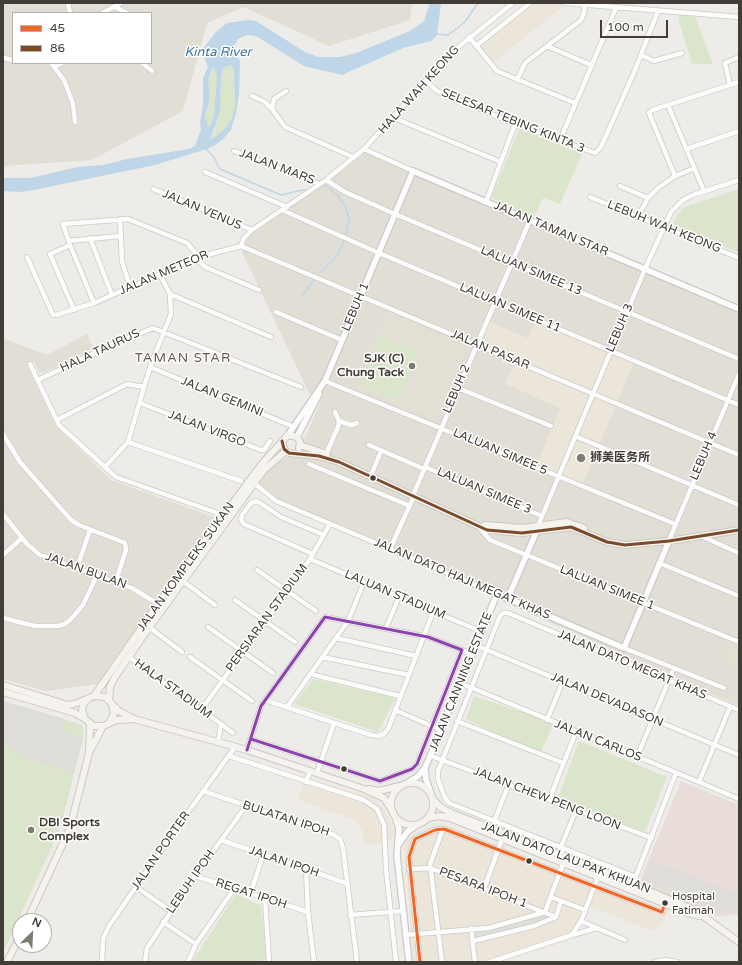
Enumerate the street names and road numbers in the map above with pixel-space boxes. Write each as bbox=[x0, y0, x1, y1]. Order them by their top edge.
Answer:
street label: HALA WAH KEONG bbox=[375, 43, 463, 137]
street label: SELESAR TEBING KINTA 3 bbox=[439, 86, 587, 156]
street label: JALAN MARS bbox=[237, 146, 317, 188]
street label: JALAN VENUS bbox=[160, 187, 244, 233]
street label: JALAN TAMAN STAR bbox=[492, 198, 610, 260]
street label: LEBUH WAH KEONG bbox=[605, 198, 723, 256]
street label: LALUAN SIMEE 13 bbox=[478, 243, 584, 299]
street label: JALAN METEOR bbox=[117, 248, 211, 298]
street label: LEBUH 1 bbox=[339, 280, 373, 334]
street label: LALUAN SIMEE 11 bbox=[457, 280, 563, 336]
street label: LEBUH 3 bbox=[603, 301, 637, 355]
street label: HALA TAURUS bbox=[58, 326, 142, 376]
street label: JALAN PASAR bbox=[448, 327, 532, 373]
street label: LEBUH 2 bbox=[440, 362, 474, 416]
street label: JALAN GEMINI bbox=[179, 374, 265, 420]
street label: JALAN VIRGO bbox=[166, 408, 248, 450]
street label: LALUAN SIMEE 5 bbox=[451, 426, 549, 478]
street label: LEBUH 4 bbox=[687, 429, 721, 483]
street label: LALUAN SIMEE 3 bbox=[435, 465, 533, 517]
street label: JALAN KOMPLEKS SUKAN bbox=[134, 500, 238, 634]
street label: JALAN DATO HAJI MEGAT KHAS bbox=[372, 535, 552, 623]
street label: JALAN BULAN bbox=[43, 550, 129, 592]
street label: PERSIARAN STADIUM bbox=[223, 561, 311, 675]
street label: LALUAN SIMEE 1 bbox=[557, 562, 657, 614]
street label: LALUAN STADIUM bbox=[342, 567, 448, 623]
street label: JALAN CANNING ESTATE bbox=[426, 610, 496, 754]
street label: JALAN DATO MEGAT KHAS bbox=[555, 627, 709, 703]
street label: HALA STADIUM bbox=[131, 656, 215, 722]
street label: JALAN DEVADASON bbox=[549, 670, 665, 730]
street label: JALAN CARLOS bbox=[552, 717, 644, 765]
street label: JALAN CHEW PENG LOON bbox=[471, 764, 623, 834]
street label: BULATAN IPOH bbox=[241, 798, 331, 840]
street label: JALAN PORTER bbox=[128, 809, 194, 893]
street label: JALAN DATO LAU PAK KHUAN bbox=[480, 819, 652, 897]
street label: JALAN IPOH bbox=[247, 843, 321, 881]
street label: LEBUH IPOH bbox=[164, 847, 218, 917]
street label: PESARA IPOH 1 bbox=[437, 865, 529, 911]
street label: REGAT IPOH bbox=[214, 876, 288, 912]

